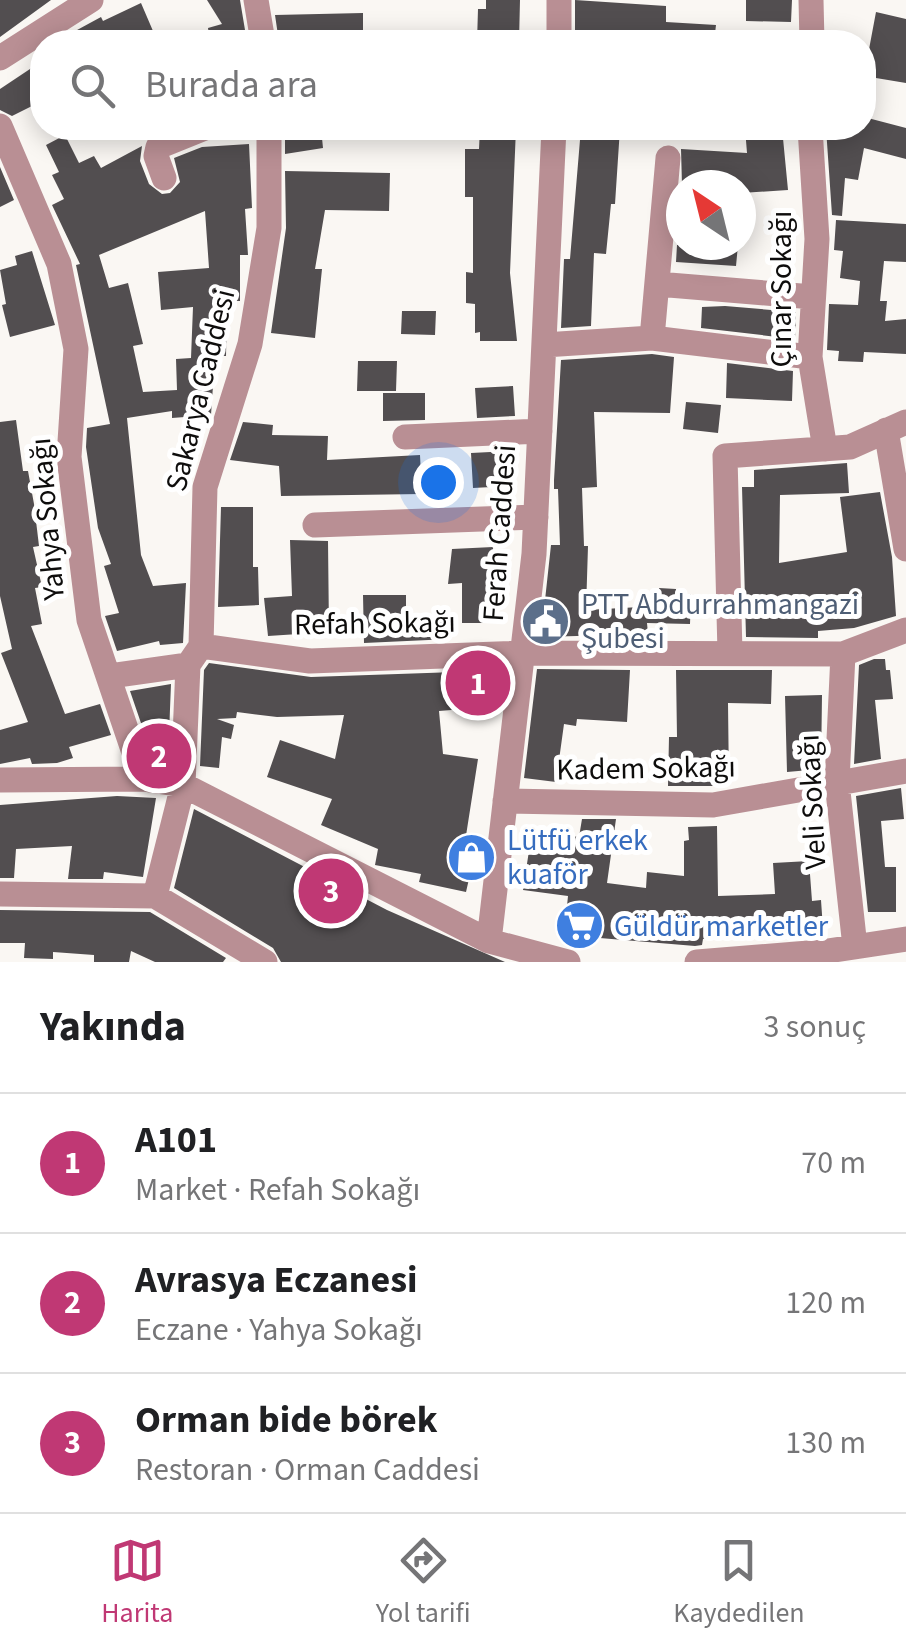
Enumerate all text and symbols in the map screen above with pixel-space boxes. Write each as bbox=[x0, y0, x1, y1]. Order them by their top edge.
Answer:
search box bbox=[30, 30, 876, 140]
icon: search bbox=[65, 58, 120, 113]
text: Burada ara bbox=[145, 58, 318, 112]
north arrow bbox=[666, 170, 756, 260]
street label: Çınar Sokağı bbox=[760, 211, 803, 367]
street label: Sakarya Caddesi bbox=[155, 285, 246, 496]
street label: Yahya Sokağı bbox=[19, 436, 76, 603]
street label: Ferah Caddesi bbox=[472, 443, 527, 623]
your location bbox=[413, 457, 464, 508]
place label: PTT Abdurrahmangazi Şubesi bbox=[581, 583, 859, 660]
public building icon: PTT Abdurrahmangazi Şubesi bbox=[520, 595, 572, 647]
street label: Refah Sokağı bbox=[294, 601, 456, 646]
pin: 1 bbox=[446, 646, 510, 720]
pin: 2 bbox=[126, 718, 192, 794]
street label: Veli Sokağı bbox=[787, 733, 838, 871]
street label: Kadem Sokağı bbox=[556, 745, 736, 792]
place label: Lütfü erkek kuaför bbox=[507, 819, 648, 896]
shop icon: Lütfü erkek kuaför bbox=[446, 831, 498, 883]
pin: 3 bbox=[298, 854, 364, 928]
supermarket icon: Güldür marketler bbox=[553, 900, 605, 952]
place label: Güldür marketler bbox=[614, 905, 829, 948]
text: Yakında bbox=[40, 997, 186, 1057]
text: 3 sonuç bbox=[763, 1004, 866, 1050]
text: A101 bbox=[135, 1113, 217, 1167]
text: 1 bbox=[64, 1140, 81, 1186]
text: 70 m bbox=[801, 1140, 866, 1186]
text: Market · Refah Sokağı bbox=[135, 1167, 420, 1213]
text: Avrasya Eczanesi bbox=[135, 1253, 418, 1307]
text: 2 bbox=[64, 1280, 81, 1326]
text: 120 m bbox=[785, 1280, 866, 1326]
text: Eczane · Yahya Sokağı bbox=[135, 1307, 423, 1353]
text: Orman bide börek bbox=[135, 1393, 437, 1447]
text: 3 bbox=[64, 1420, 81, 1466]
text: 130 m bbox=[785, 1420, 866, 1466]
text: Restoran · Orman Caddesi bbox=[135, 1447, 480, 1493]
tab: Harita bbox=[101, 1533, 173, 1633]
tab: Yol tarifi bbox=[376, 1533, 471, 1633]
tab: Kaydedilen bbox=[673, 1533, 805, 1633]

